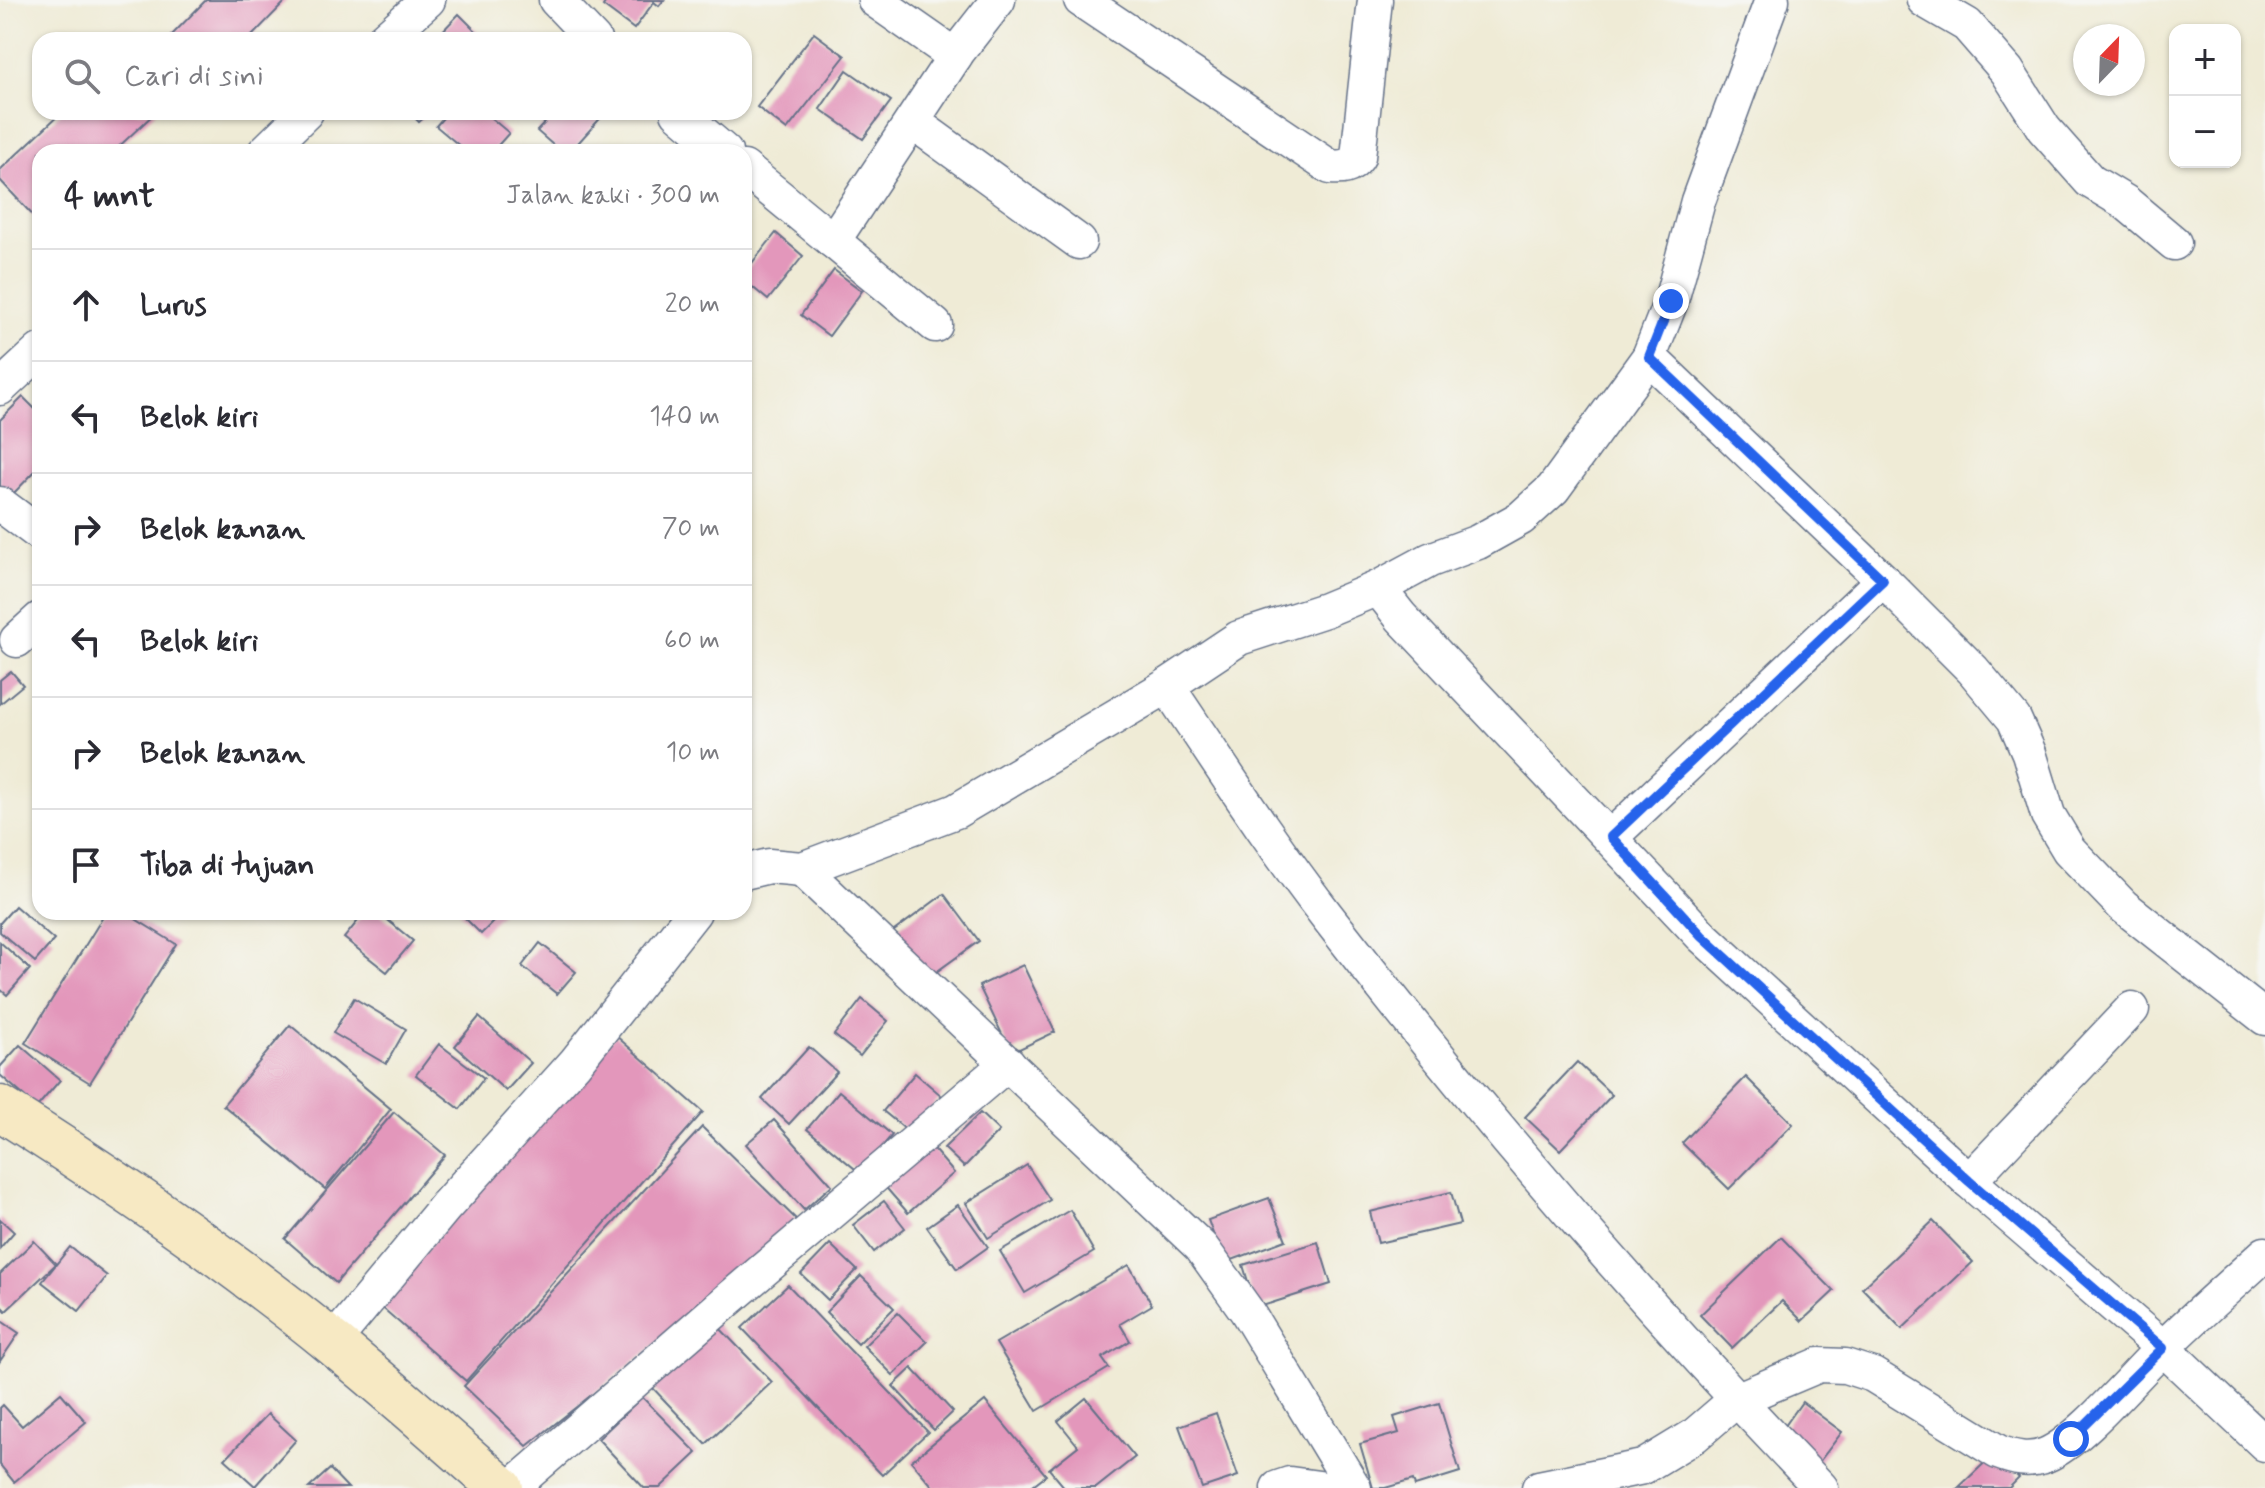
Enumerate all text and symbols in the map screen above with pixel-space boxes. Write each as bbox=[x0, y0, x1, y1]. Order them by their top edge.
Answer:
north arrow bbox=[2073, 24, 2145, 96]
map controls bbox=[2169, 24, 2241, 168]
button: + bbox=[2169, 24, 2241, 96]
search box bbox=[32, 32, 752, 120]
icon: search bbox=[60, 54, 104, 98]
text: Cari di sini bbox=[124, 57, 264, 96]
button: − bbox=[2169, 96, 2241, 168]
text: 4 mnt bbox=[64, 174, 155, 219]
text: Jalan kaki · 300 m bbox=[506, 179, 720, 213]
icon: ahead bbox=[64, 283, 108, 327]
route end bbox=[1653, 283, 1689, 319]
text: Lurus bbox=[140, 286, 207, 325]
text: 20 m bbox=[665, 288, 720, 322]
icon: left bbox=[64, 395, 108, 439]
text: Belok kiri bbox=[140, 398, 258, 437]
text: 140 m bbox=[649, 400, 720, 434]
icon: right bbox=[64, 507, 108, 551]
text: Belok kanan bbox=[140, 510, 305, 549]
text: 70 m bbox=[662, 512, 720, 546]
icon: left bbox=[64, 619, 108, 663]
text: Belok kiri bbox=[140, 622, 258, 661]
text: 60 m bbox=[664, 624, 720, 658]
icon: right bbox=[64, 731, 108, 775]
text: Belok kanan bbox=[140, 734, 305, 773]
text: 10 m bbox=[666, 736, 720, 770]
icon: arrive bbox=[64, 843, 108, 887]
text: Tiba di tujuan bbox=[140, 846, 315, 885]
route start bbox=[2053, 1421, 2089, 1457]

